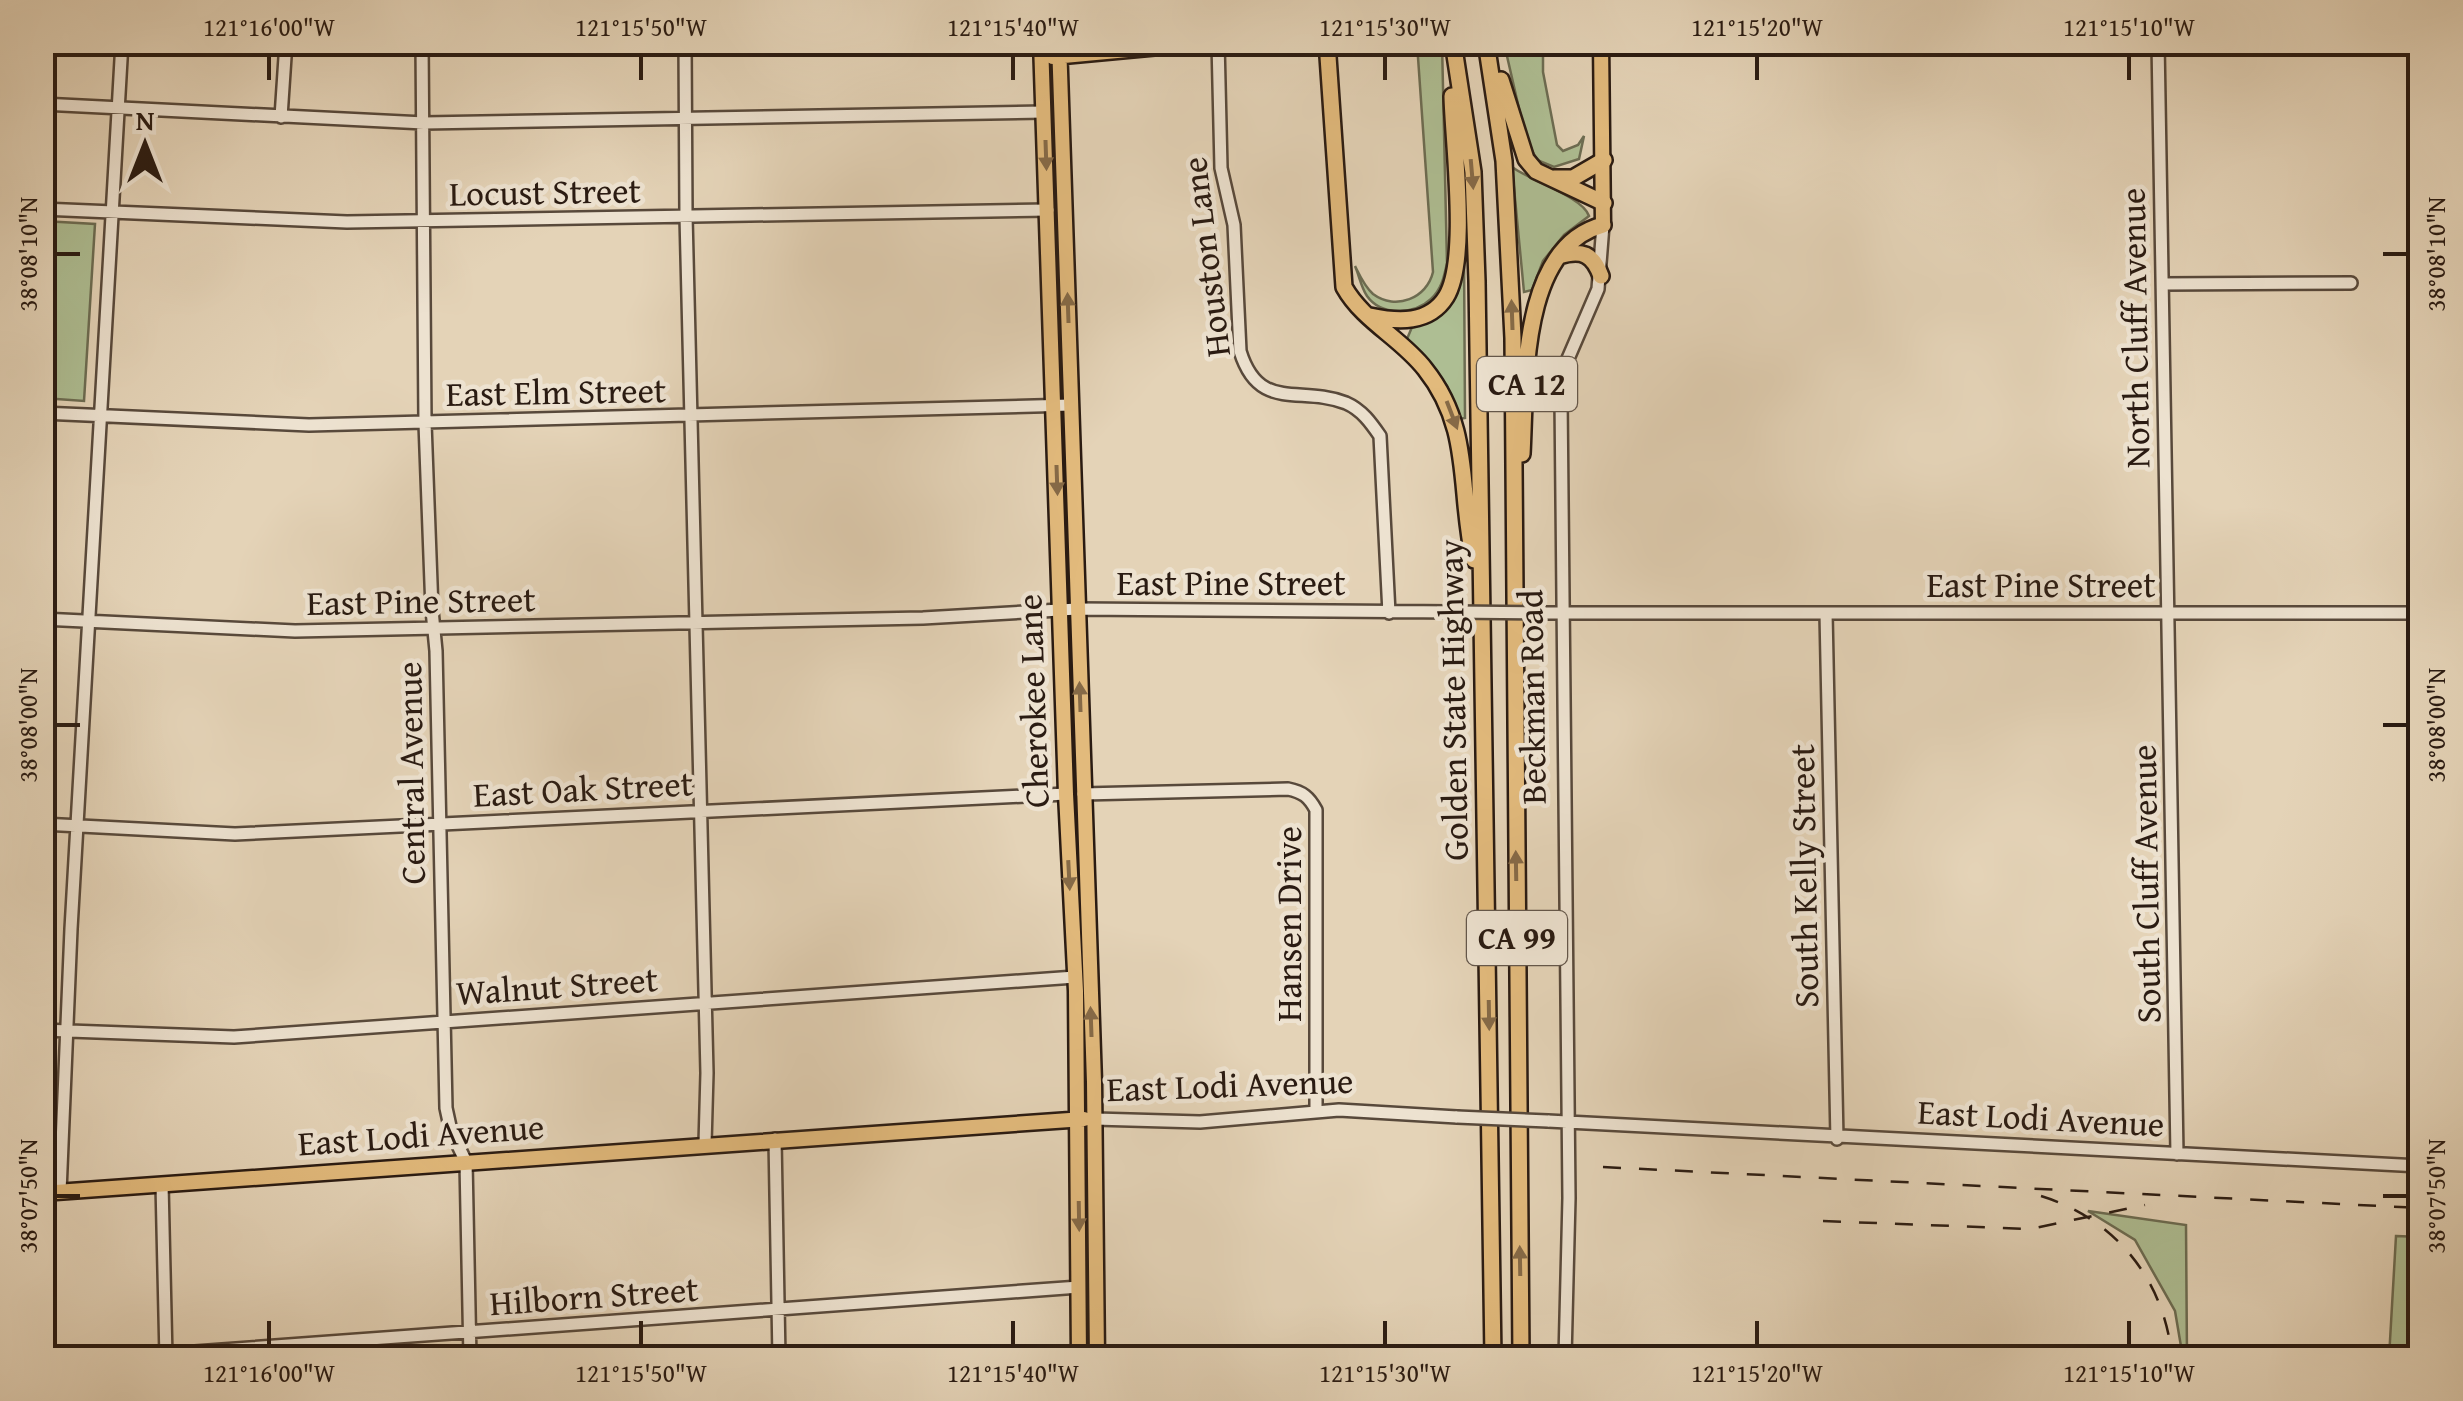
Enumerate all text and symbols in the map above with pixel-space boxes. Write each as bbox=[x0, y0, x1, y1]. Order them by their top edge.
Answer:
text: 121°16'00"W bbox=[203, 9, 335, 45]
text: 121°15'50"W bbox=[575, 9, 707, 45]
text: 121°15'40"W bbox=[947, 9, 1079, 45]
text: 121°15'30"W bbox=[1319, 9, 1451, 45]
text: 121°15'20"W bbox=[1691, 9, 1823, 45]
text: 121°15'10"W bbox=[2063, 9, 2195, 45]
north arrow bbox=[95, 95, 195, 195]
text: N bbox=[136, 99, 155, 140]
one-way arrow bbox=[1038, 140, 1054, 172]
street label: Houston Lane bbox=[1168, 154, 1243, 360]
one-way arrow bbox=[1464, 158, 1480, 190]
street label: Locust Street bbox=[449, 164, 641, 219]
street label: North Cluff Avenue bbox=[2107, 187, 2162, 469]
text: 38°08'10"N bbox=[10, 197, 46, 311]
text: 38°08'10"N bbox=[2418, 197, 2454, 311]
one-way arrow bbox=[1060, 291, 1076, 323]
one-way arrow bbox=[1504, 298, 1520, 330]
road number: CA 12 bbox=[1477, 357, 1577, 411]
street label: East Elm Street bbox=[445, 364, 667, 419]
one-way arrow bbox=[1444, 400, 1460, 430]
one-way arrow bbox=[1049, 465, 1065, 497]
street label: Golden State Highway bbox=[1424, 538, 1481, 861]
street label: East Pine Street bbox=[1116, 557, 1346, 608]
street label: East Pine Street bbox=[1926, 559, 2156, 610]
street label: East Pine Street bbox=[306, 573, 536, 628]
street label: Beckman Road bbox=[1504, 589, 1559, 805]
street label: Cherokee Lane bbox=[1003, 593, 1062, 809]
street label: Central Avenue bbox=[383, 661, 438, 885]
text: 38°08'00"N bbox=[10, 668, 46, 782]
text: 38°08'00"N bbox=[2418, 668, 2454, 782]
one-way arrow bbox=[1072, 680, 1088, 712]
street label: South Kelly Street bbox=[1776, 744, 1831, 1008]
street label: South Cluff Avenue bbox=[2118, 744, 2173, 1024]
street label: East Oak Street bbox=[472, 757, 694, 820]
street label: Hansen Drive bbox=[1263, 826, 1314, 1022]
one-way arrow bbox=[1508, 850, 1524, 882]
one-way arrow bbox=[1061, 859, 1077, 891]
road number: CA 99 bbox=[1467, 911, 1567, 965]
street label: Walnut Street bbox=[454, 953, 659, 1018]
one-way arrow bbox=[1481, 1000, 1497, 1032]
one-way arrow bbox=[1083, 1005, 1099, 1037]
street label: East Lodi Avenue bbox=[1106, 1055, 1354, 1114]
street label: East Lodi Avenue bbox=[1916, 1086, 2166, 1149]
street label: East Lodi Avenue bbox=[296, 1100, 546, 1169]
text: 38°07'50"N bbox=[10, 1139, 46, 1253]
text: 38°07'50"N bbox=[2418, 1139, 2454, 1253]
one-way arrow bbox=[1071, 1200, 1087, 1232]
one-way arrow bbox=[1512, 1245, 1528, 1277]
street label: Hilborn Street bbox=[488, 1263, 700, 1328]
text: 121°16'00"W bbox=[203, 1355, 335, 1391]
text: 121°15'50"W bbox=[575, 1355, 707, 1391]
text: 121°15'40"W bbox=[947, 1355, 1079, 1391]
text: 121°15'30"W bbox=[1319, 1355, 1451, 1391]
text: 121°15'20"W bbox=[1691, 1355, 1823, 1391]
text: 121°15'10"W bbox=[2063, 1355, 2195, 1391]

